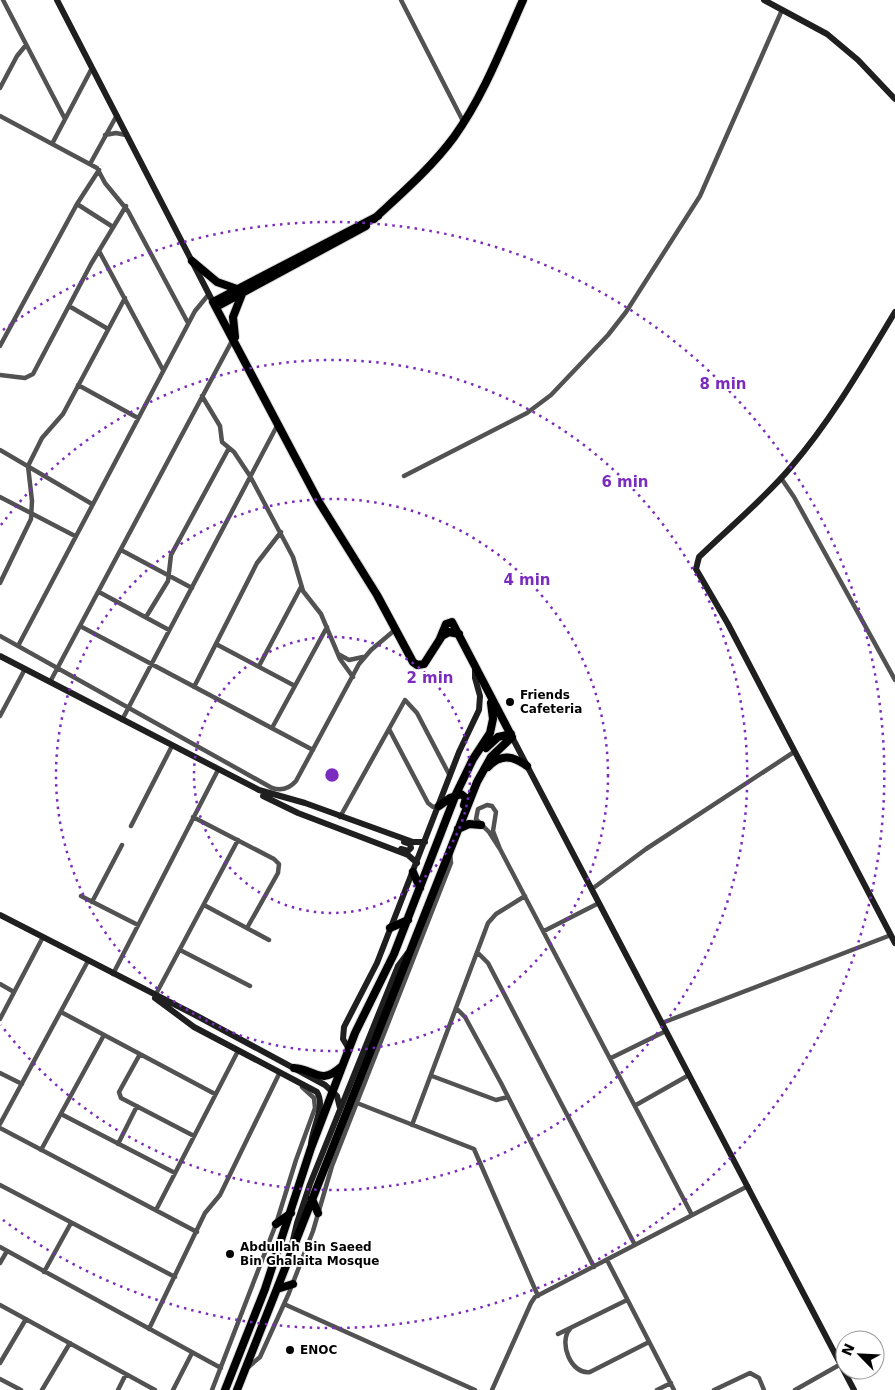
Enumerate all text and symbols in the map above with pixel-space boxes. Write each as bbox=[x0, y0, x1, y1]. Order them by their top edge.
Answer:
text: 8 min bbox=[699, 375, 747, 393]
text: 6 min bbox=[601, 473, 649, 491]
text: 4 min bbox=[503, 571, 551, 589]
text: 2 min bbox=[406, 669, 454, 687]
place label: Friends Cafeteria bbox=[520, 688, 582, 716]
marker: Friends Cafeteria bbox=[504, 696, 516, 708]
centre of rings bbox=[323, 766, 341, 784]
place label: Abdullah Bin Saeed Bin Ghalaita Mosque bbox=[240, 1240, 379, 1268]
marker: Abdullah Bin Saeed Bin Ghalaita Mosque bbox=[224, 1248, 236, 1260]
north arrow bbox=[835, 1330, 885, 1380]
text: N bbox=[838, 1341, 858, 1358]
place label: ENOC bbox=[300, 1343, 337, 1357]
marker: ENOC bbox=[284, 1344, 296, 1356]

